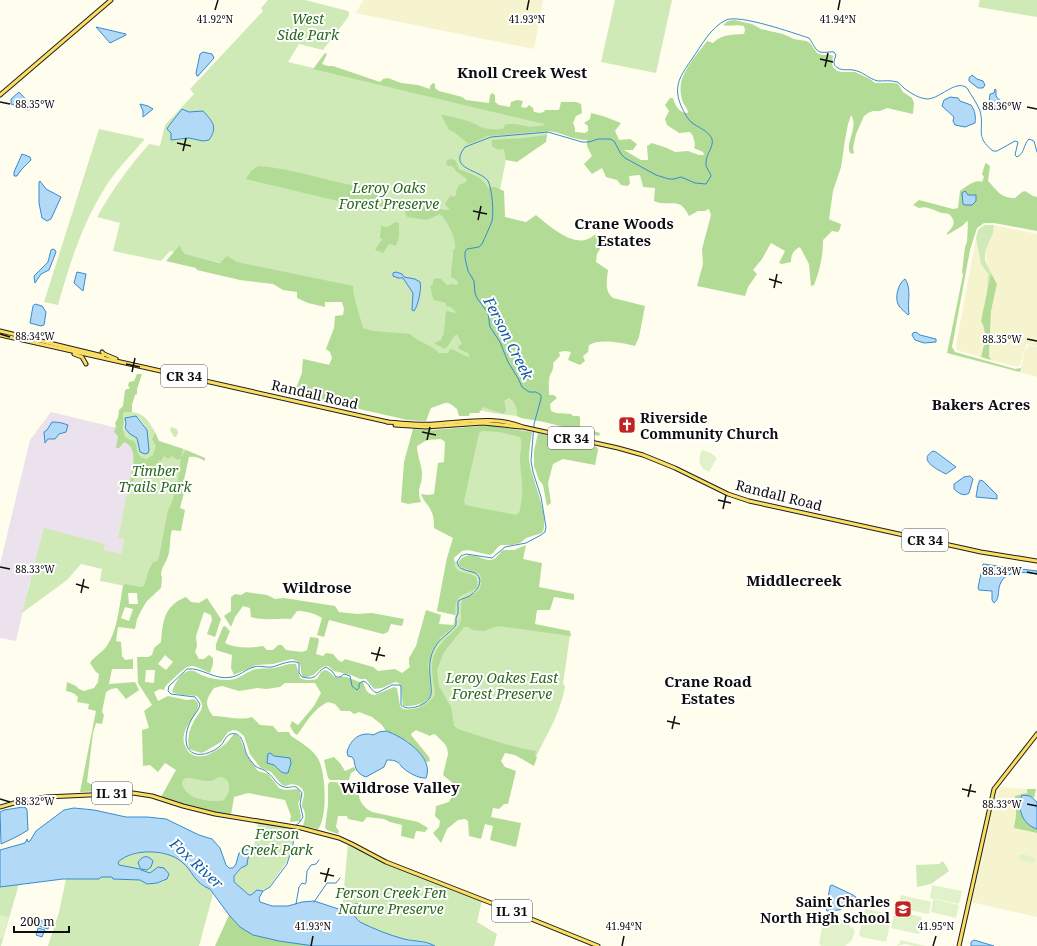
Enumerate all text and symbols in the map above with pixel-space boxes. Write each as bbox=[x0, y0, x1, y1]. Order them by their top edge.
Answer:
park label: West Side Park bbox=[277, 9, 340, 44]
text: 41.92°N bbox=[197, 12, 234, 26]
text: 41.93°N bbox=[509, 12, 546, 26]
text: 41.94°N bbox=[820, 12, 857, 26]
district label: Knoll Creek West bbox=[457, 62, 587, 82]
text: 88.35°W bbox=[15, 97, 55, 111]
text: 88.36°W bbox=[982, 99, 1022, 113]
park label: Leroy Oaks Forest Preserve bbox=[338, 178, 439, 213]
district label: Crane Woods Estates bbox=[574, 213, 674, 250]
water label: Ferson Creek bbox=[479, 292, 539, 383]
text: 88.34°W bbox=[15, 329, 55, 343]
text: 88.35°W bbox=[982, 332, 1022, 346]
road number: CR 34 bbox=[161, 365, 207, 387]
street label: Randall Road bbox=[270, 375, 361, 413]
district label: Bakers Acres bbox=[932, 394, 1030, 414]
place label: Riverside Community Church bbox=[640, 408, 779, 443]
church icon: Riverside Community Church bbox=[617, 415, 637, 435]
road number: CR 34 bbox=[548, 427, 594, 449]
park label: Timber Trails Park bbox=[119, 461, 192, 496]
street label: Randall Road bbox=[734, 475, 825, 515]
road number: CR 34 bbox=[902, 529, 948, 551]
text: 88.33°W bbox=[15, 562, 55, 576]
text: 88.34°W bbox=[982, 564, 1022, 578]
district label: Middlecreek bbox=[746, 570, 842, 590]
district label: Wildrose bbox=[282, 577, 352, 597]
park label: Leroy Oakes East Forest Preserve bbox=[445, 668, 559, 703]
district label: Crane Road Estates bbox=[664, 671, 752, 708]
district label: Wildrose Valley bbox=[340, 777, 460, 797]
road number: IL 31 bbox=[92, 782, 132, 804]
text: 88.32°W bbox=[15, 794, 55, 808]
text: 88.33°W bbox=[982, 797, 1022, 811]
park label: Ferson Creek Park bbox=[241, 824, 314, 859]
water label: Fox River bbox=[165, 833, 229, 893]
park label: Ferson Creek Fen Nature Preserve bbox=[334, 883, 447, 918]
place label: Saint Charles North High School bbox=[760, 892, 890, 927]
school or university icon: Saint Charles North High School bbox=[893, 899, 913, 919]
road number: IL 31 bbox=[492, 900, 532, 922]
scale bar bbox=[14, 908, 69, 934]
text: 200 m bbox=[20, 913, 55, 930]
text: 41.93°N bbox=[295, 919, 332, 933]
text: 41.94°N bbox=[606, 919, 643, 933]
text: 41.95°N bbox=[918, 919, 955, 933]

